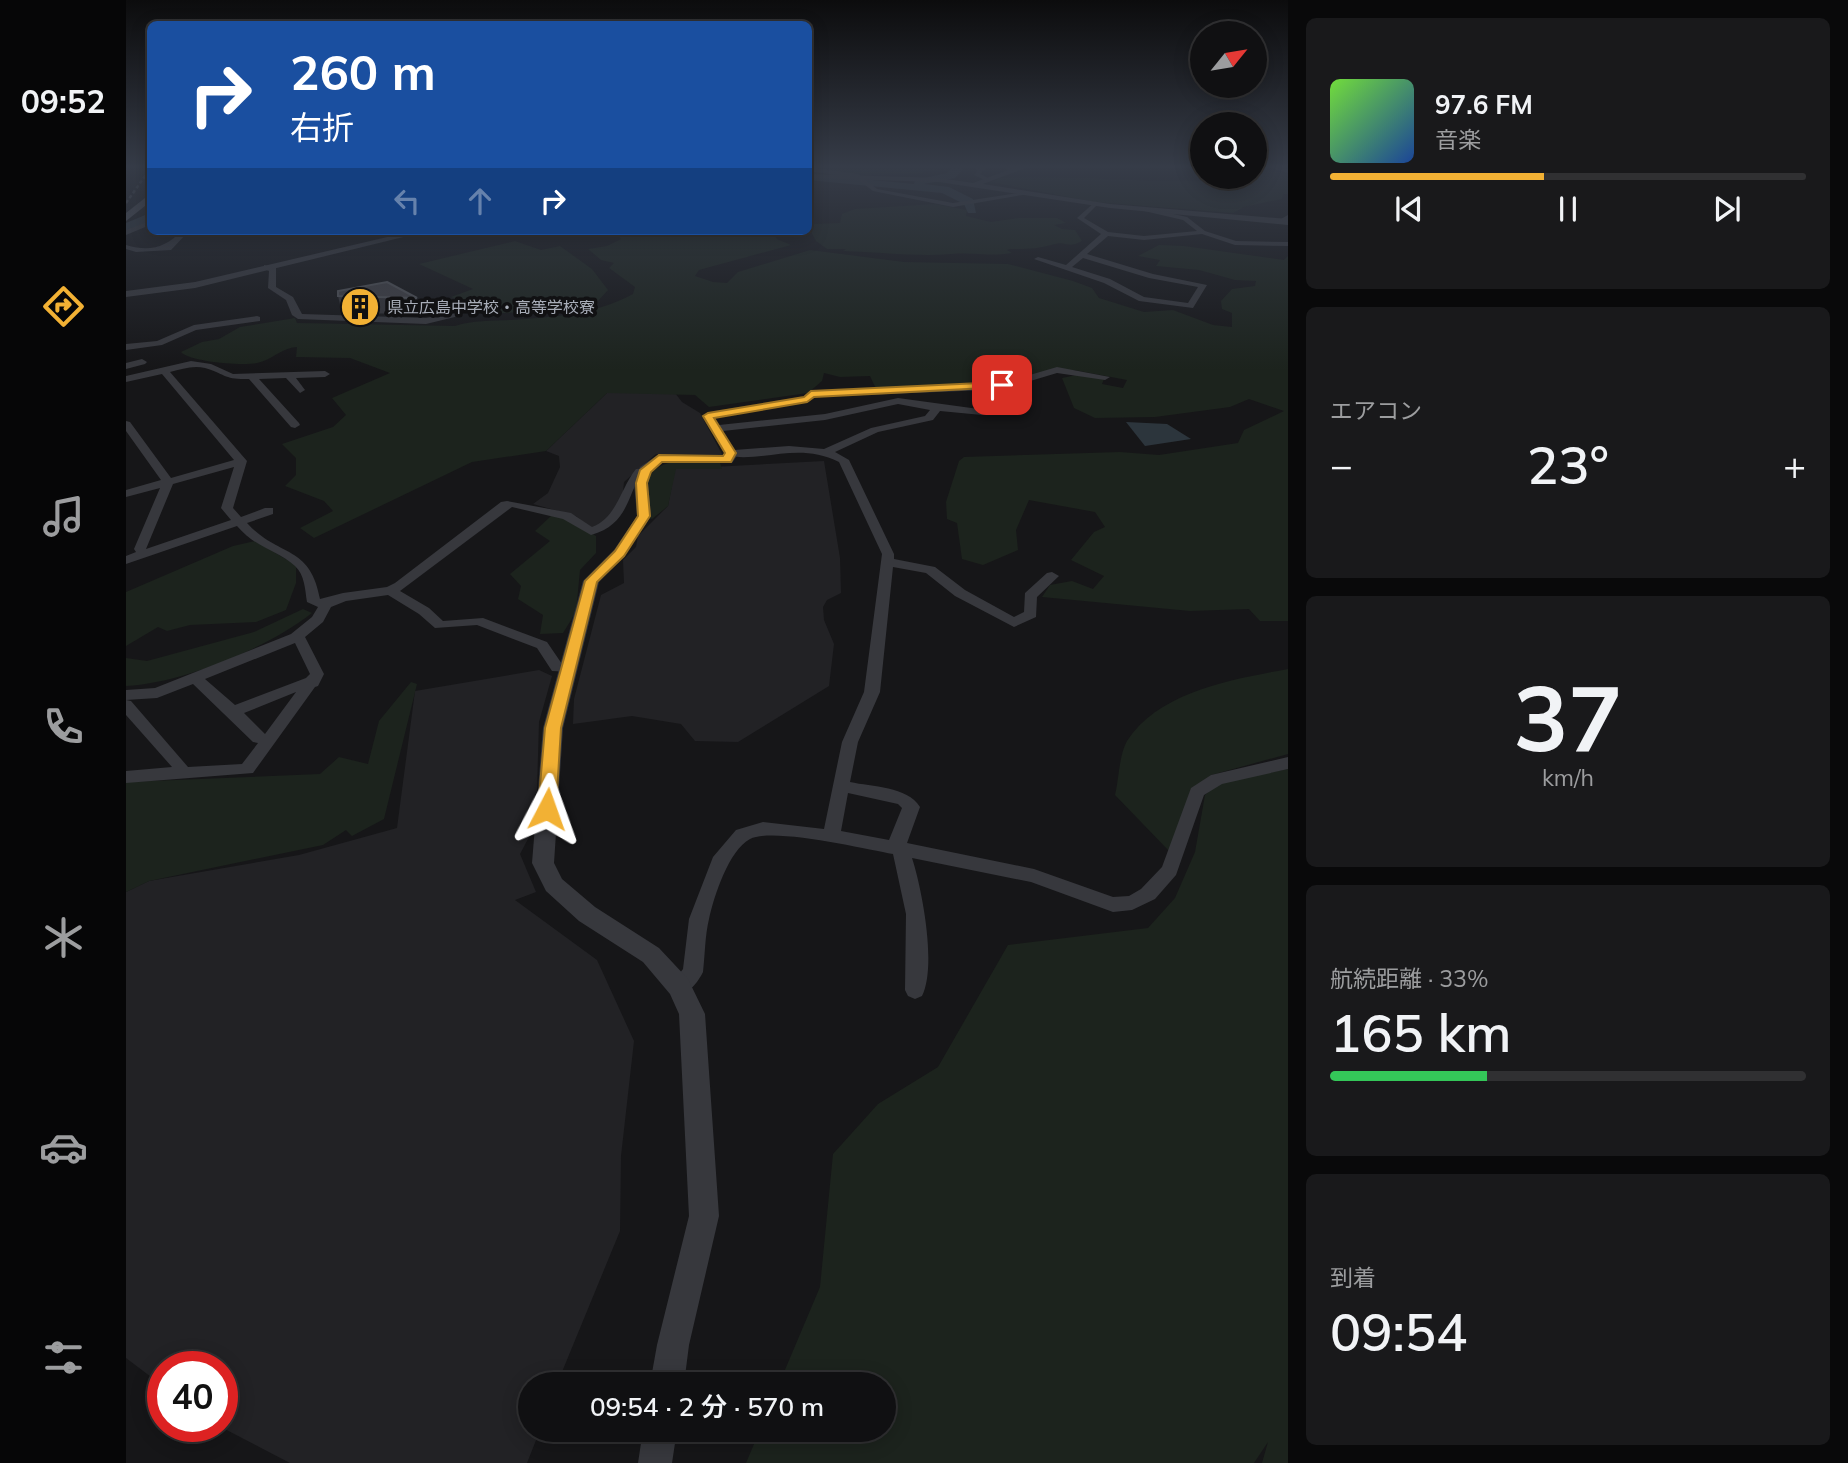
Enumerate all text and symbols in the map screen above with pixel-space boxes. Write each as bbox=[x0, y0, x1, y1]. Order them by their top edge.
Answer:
north arrow bbox=[1190, 21, 1267, 98]
map controls bbox=[1190, 21, 1267, 189]
text: 260 m bbox=[290, 41, 436, 102]
icon: right bbox=[175, 49, 266, 140]
text: 09:52 bbox=[21, 81, 105, 121]
text: 97.6 FM bbox=[1435, 88, 1533, 121]
text: 右折 bbox=[290, 107, 354, 147]
button: search bbox=[1190, 112, 1267, 189]
text: 音楽 bbox=[1435, 125, 1481, 154]
icon: left bbox=[388, 182, 426, 220]
icon: ahead bbox=[461, 182, 499, 220]
icon: right bbox=[534, 182, 572, 220]
icon: previous bbox=[1390, 190, 1428, 228]
icon: pause bbox=[1549, 190, 1587, 228]
icon: next bbox=[1708, 190, 1746, 228]
icon: directions bbox=[39, 282, 88, 331]
building icon: 県立広島中学校・高等学校寮 bbox=[339, 286, 381, 328]
place label: 県立広島中学校・高等学校寮 bbox=[387, 297, 595, 317]
pin bbox=[972, 355, 1032, 415]
icon: arrive bbox=[983, 366, 1021, 404]
text: エアコン bbox=[1330, 396, 1422, 425]
text: 23° bbox=[1527, 432, 1609, 497]
text: − bbox=[1330, 441, 1353, 489]
text: + bbox=[1783, 441, 1806, 489]
icon: music bbox=[39, 492, 88, 541]
text: 37 bbox=[1513, 660, 1623, 774]
icon: phone bbox=[39, 702, 88, 751]
text: km/h bbox=[1542, 763, 1594, 792]
position arrow bbox=[510, 772, 584, 846]
icon: climate bbox=[39, 913, 88, 962]
text: 航続距離 · 33% bbox=[1330, 964, 1488, 993]
text: 165 km bbox=[1330, 1000, 1511, 1065]
icon: car bbox=[39, 1123, 88, 1172]
text: 到着 bbox=[1330, 1263, 1376, 1292]
text: 09:54 bbox=[1330, 1299, 1467, 1364]
icon: filters bbox=[39, 1333, 88, 1382]
speed limit sign: 40 bbox=[147, 1351, 238, 1442]
text: 09:54 · 2 分 · 570 m bbox=[590, 1390, 824, 1423]

